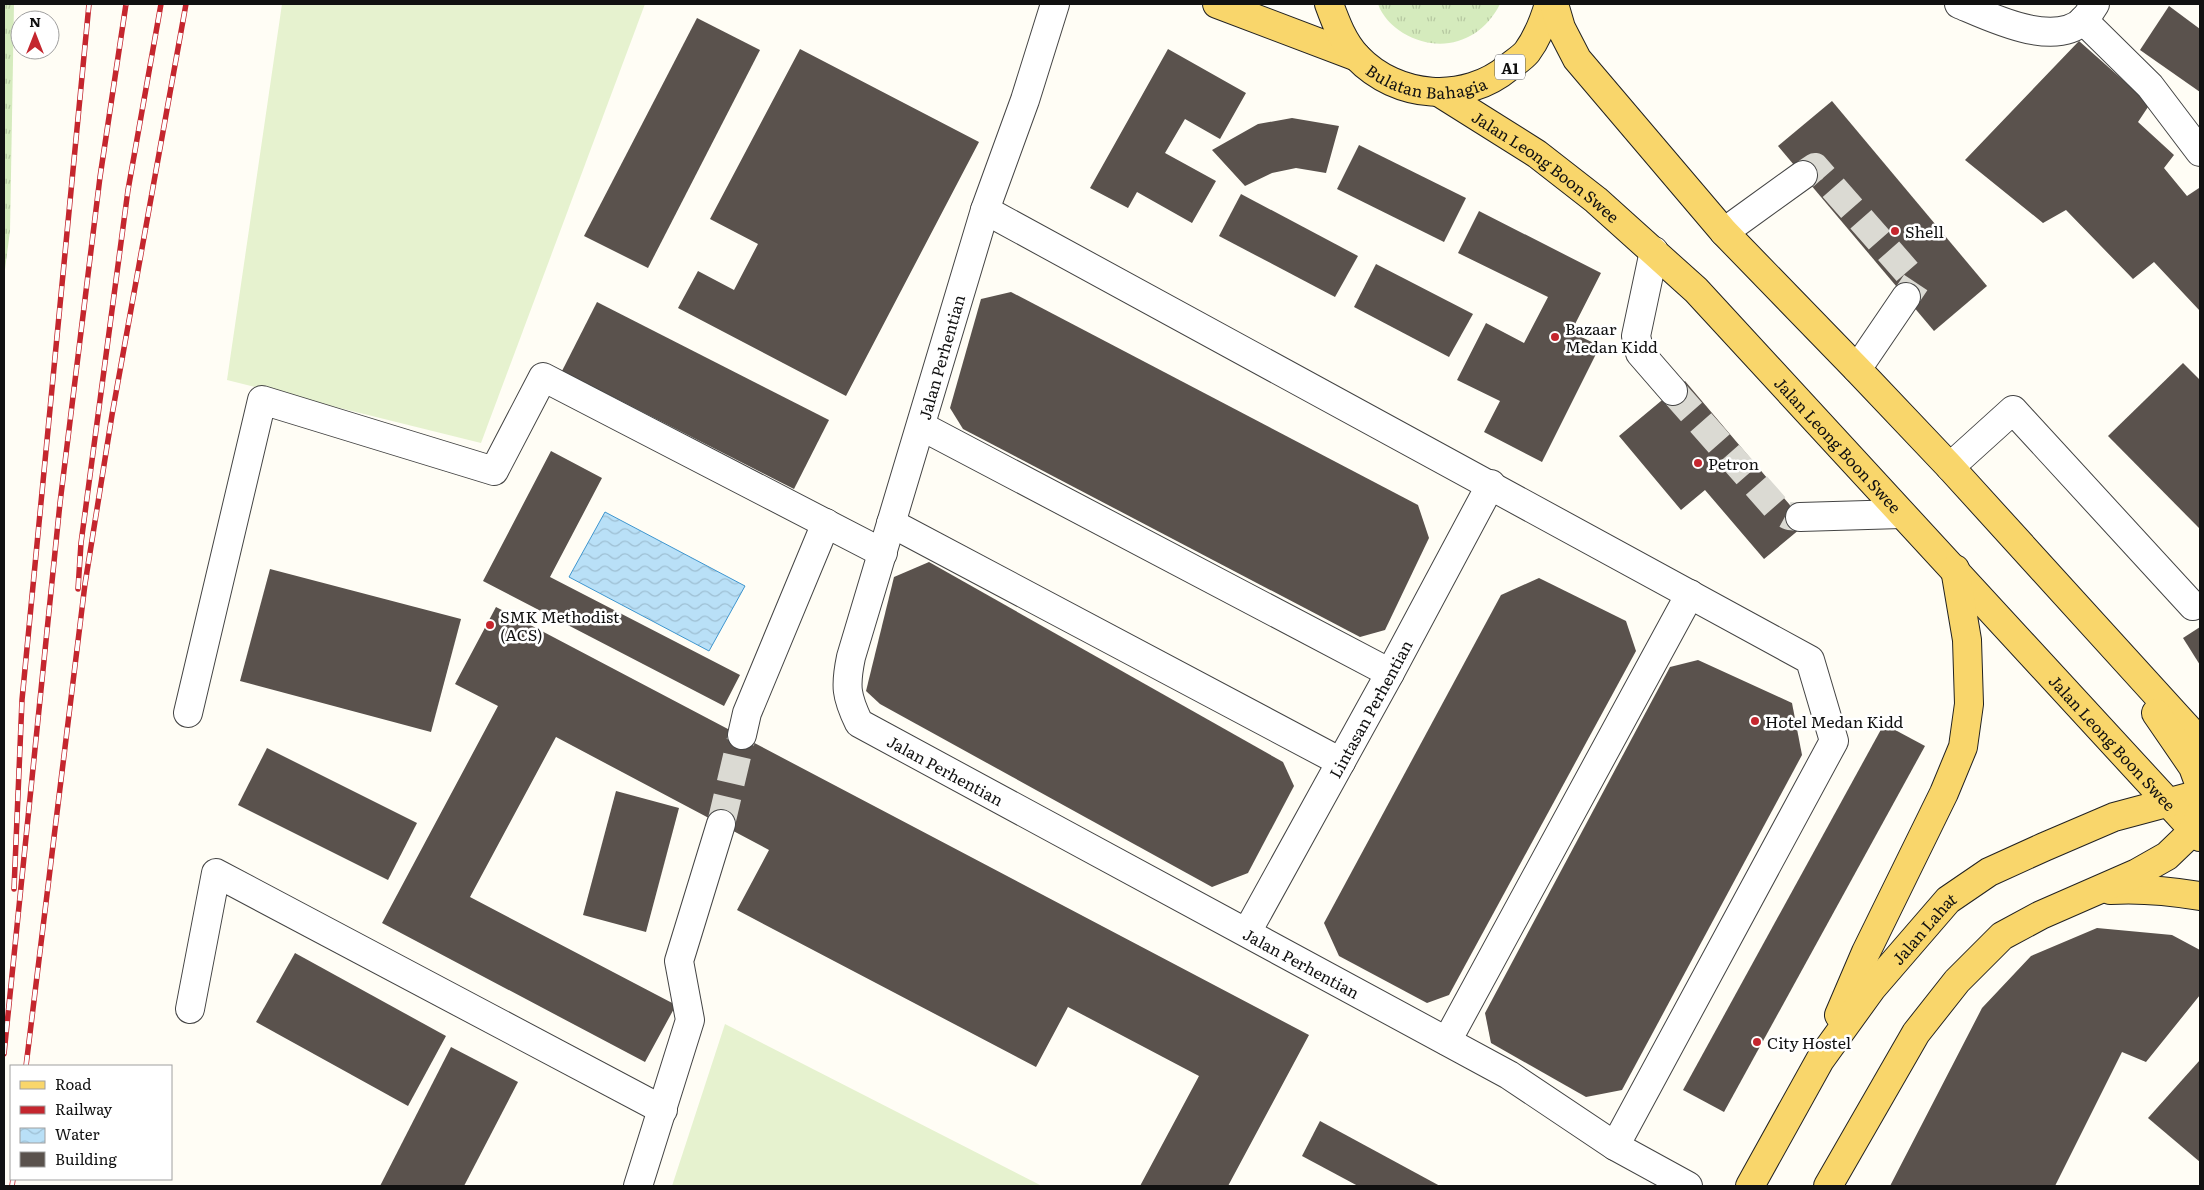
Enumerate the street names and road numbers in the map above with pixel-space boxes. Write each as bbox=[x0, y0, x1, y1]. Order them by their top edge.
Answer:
road number: A1 bbox=[1495, 54, 1525, 80]
street label: Bulatan Bahagia bbox=[1361, 58, 1491, 104]
street label: Jalan Leong Boon Swee bbox=[1468, 104, 1625, 228]
street label: Jalan Perhentian bbox=[912, 291, 970, 422]
street label: Jalan Leong Boon Swee bbox=[1769, 371, 1907, 518]
street label: Lintasan Perhentian bbox=[1322, 635, 1418, 782]
street label: Jalan Leong Boon Swee bbox=[2044, 669, 2182, 816]
street label: Jalan Perhentian bbox=[883, 729, 1008, 811]
street label: Jalan Lahat bbox=[1886, 886, 1961, 970]
street label: Jalan Perhentian bbox=[1239, 921, 1365, 1004]

